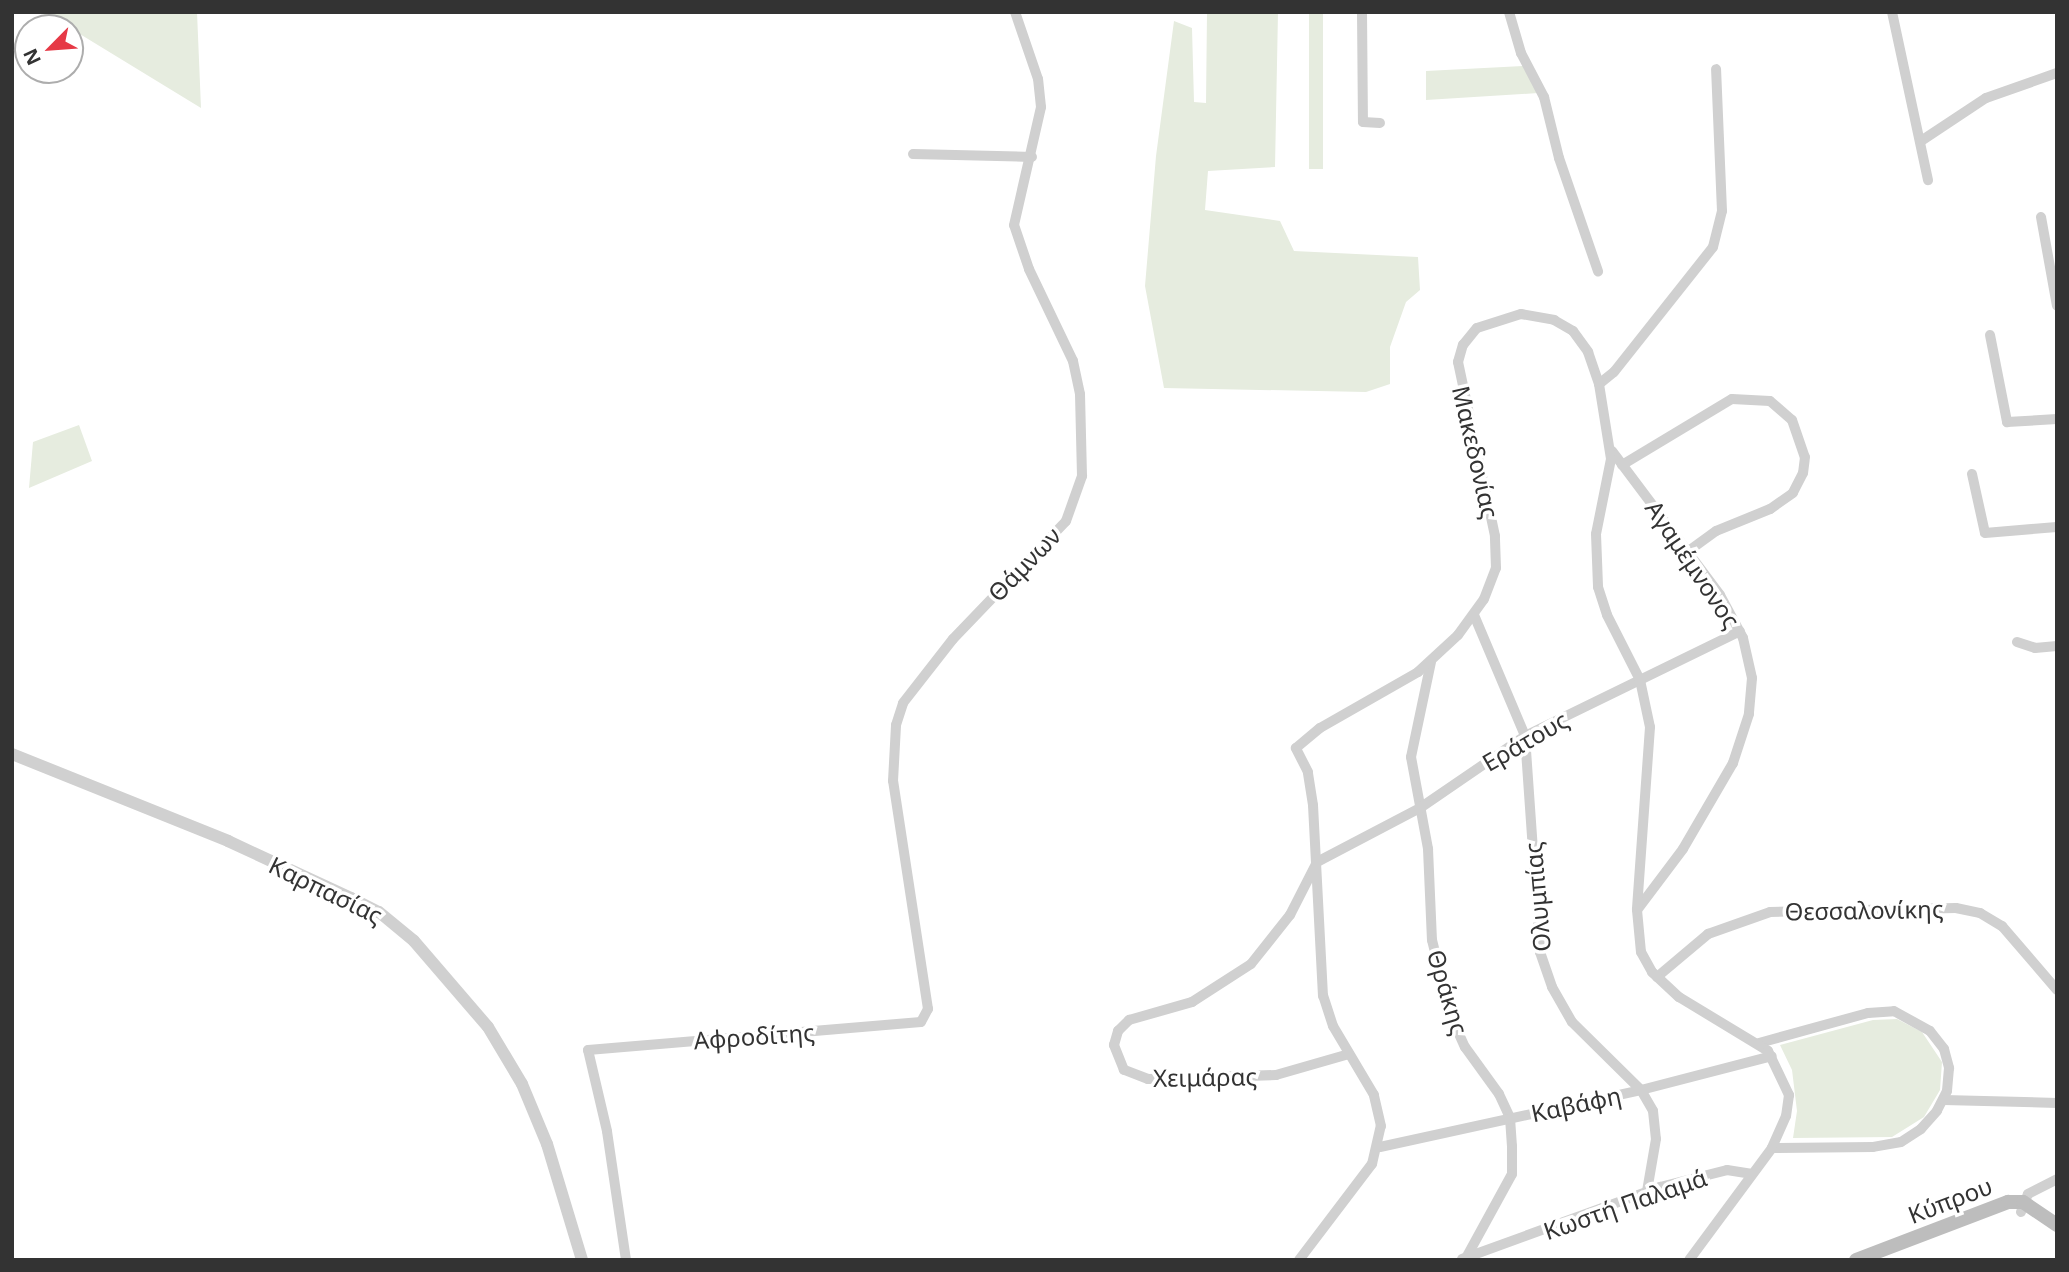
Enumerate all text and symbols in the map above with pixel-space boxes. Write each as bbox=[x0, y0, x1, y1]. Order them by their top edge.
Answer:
north arrow bbox=[14, 14, 84, 84]
text: N bbox=[17, 45, 47, 70]
street label: Μακεδονίας bbox=[1447, 383, 1505, 521]
street label: Αγαμέμνονος bbox=[1640, 495, 1746, 633]
street label: Θάμνων bbox=[982, 521, 1066, 607]
street label: Εράτους bbox=[1477, 705, 1573, 777]
street label: Ολυμπίας bbox=[1518, 841, 1556, 953]
street label: Καρπασίας bbox=[265, 850, 387, 930]
street label: Θεσσαλονίκης bbox=[1784, 894, 1944, 926]
street label: Θράκης bbox=[1421, 946, 1475, 1038]
street label: Αφροδίτης bbox=[692, 1017, 816, 1055]
street label: Χειμάρας bbox=[1153, 1062, 1257, 1092]
street label: Καβάφη bbox=[1528, 1080, 1624, 1128]
street label: Κωστή Παλαμά bbox=[1540, 1163, 1710, 1245]
street label: Κύπρου bbox=[1904, 1171, 1996, 1229]

